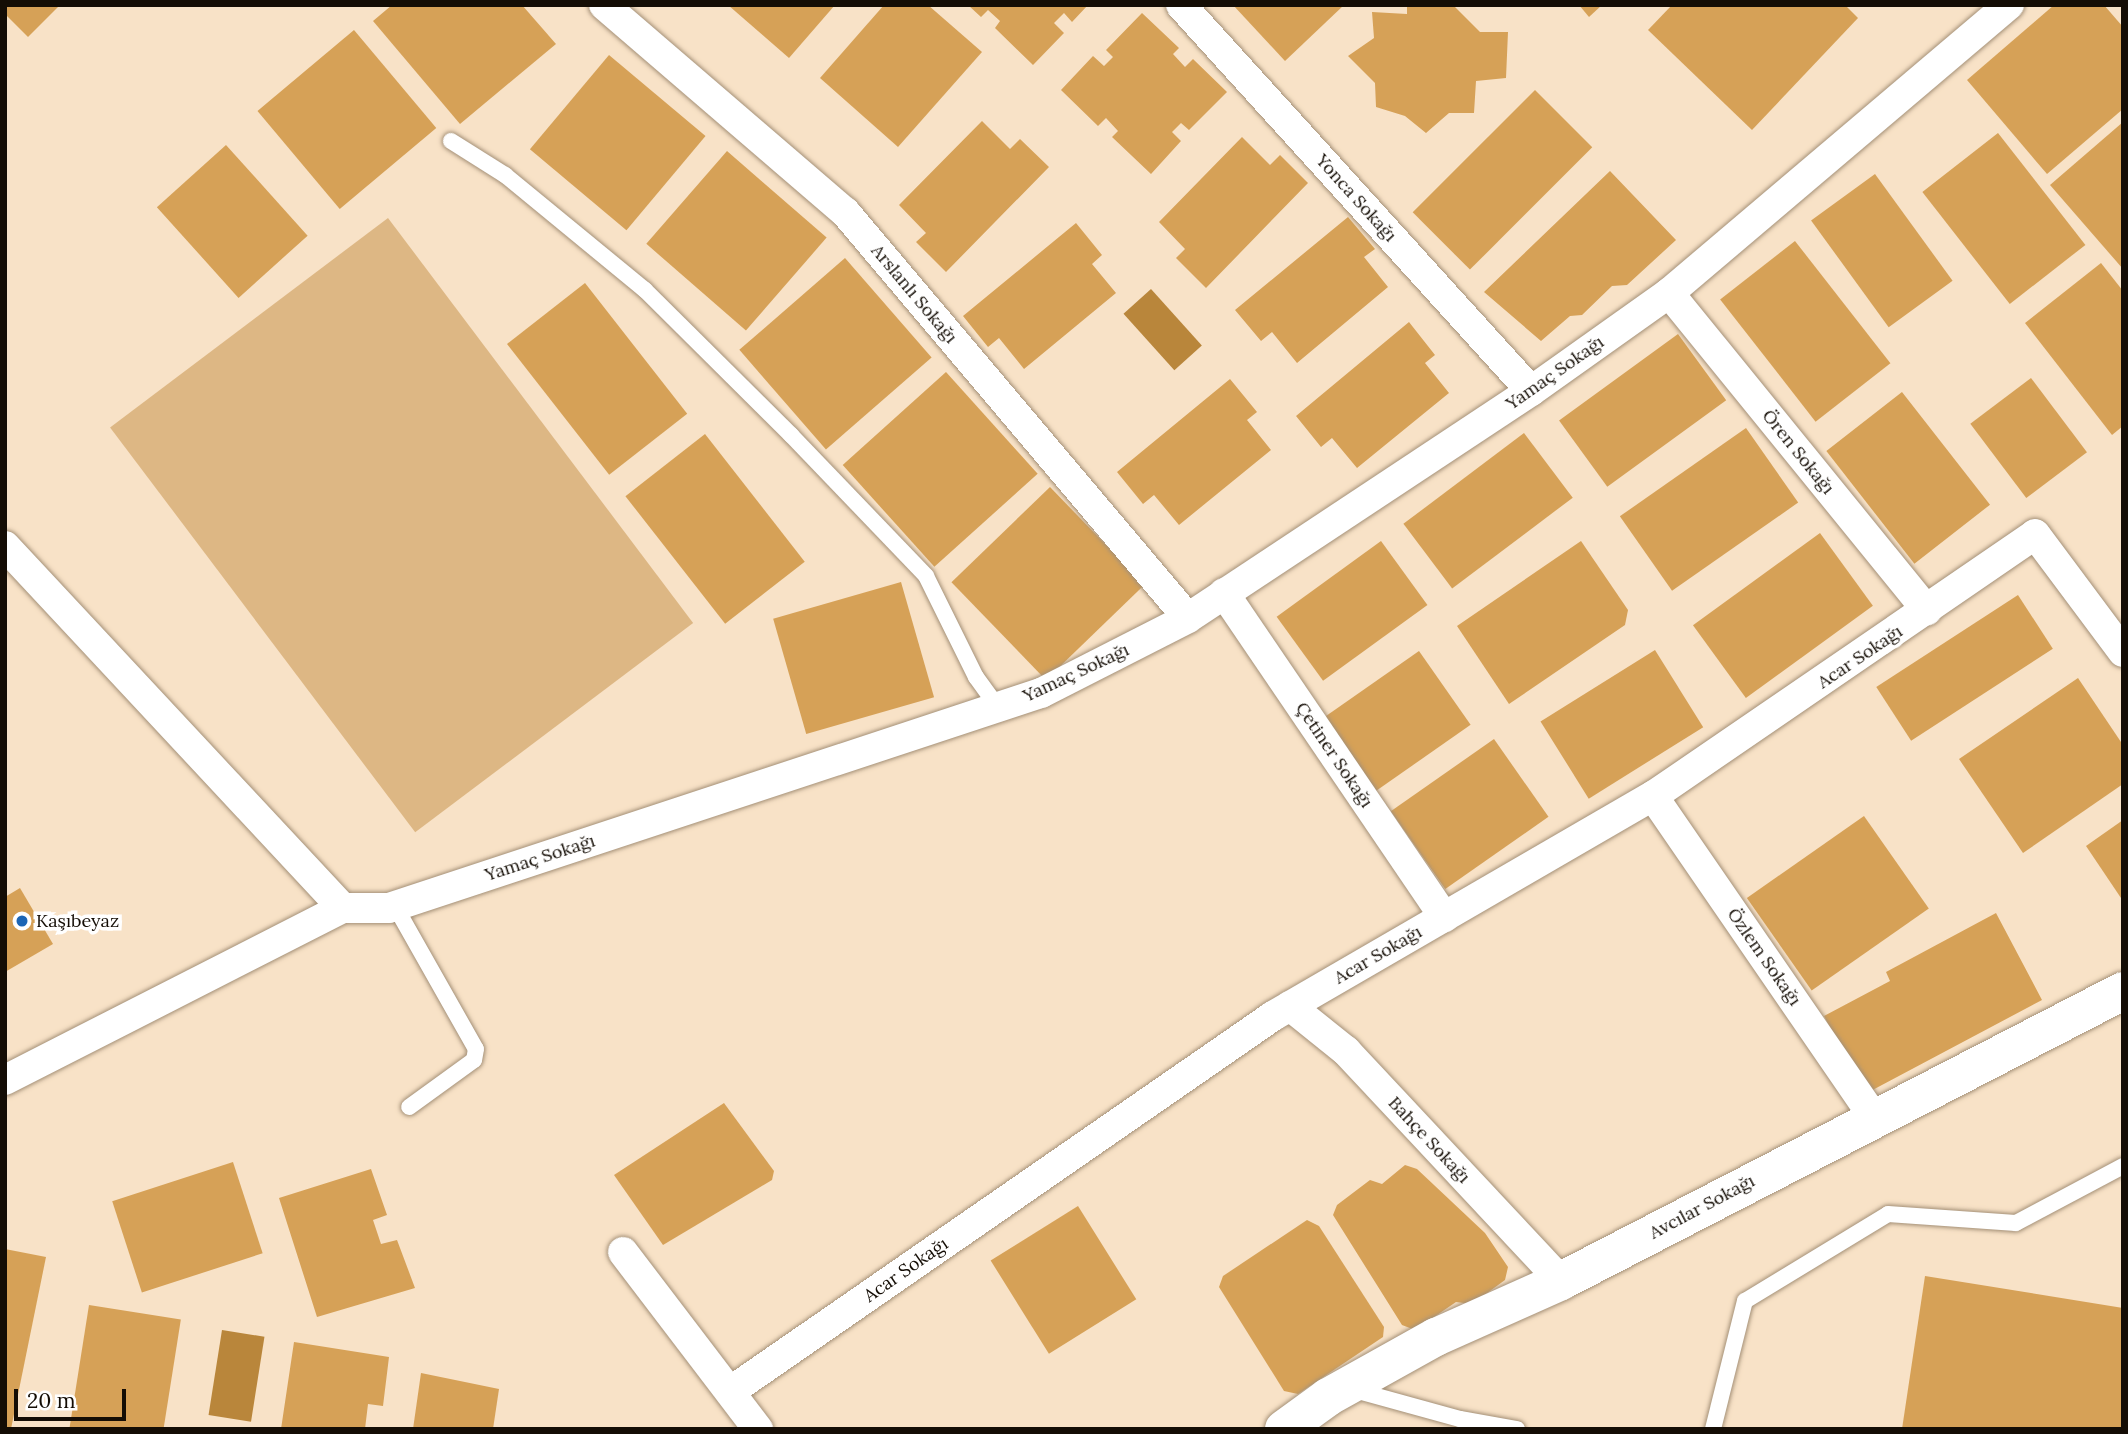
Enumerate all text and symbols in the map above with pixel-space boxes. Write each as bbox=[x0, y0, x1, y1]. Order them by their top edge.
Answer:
street label: Yonca Sokağı bbox=[1311, 150, 1401, 246]
street label: Arslanlı Sokağı bbox=[866, 240, 962, 348]
street label: Yamaç Sokağı bbox=[1502, 331, 1608, 415]
street label: Ören Sokağı bbox=[1757, 405, 1839, 499]
street label: Acar Sokağı bbox=[1813, 621, 1907, 693]
street label: Yamaç Sokağı bbox=[1019, 639, 1133, 707]
street label: Çetiner Sokağı bbox=[1291, 698, 1377, 812]
street label: Yamaç Sokağı bbox=[482, 830, 598, 886]
street label: Özlem Sokağı bbox=[1722, 904, 1806, 1010]
place label: Kaşıbeyaz bbox=[36, 910, 119, 932]
marker: Kaşıbeyaz bbox=[14, 913, 30, 929]
street label: Acar Sokağı bbox=[1330, 921, 1426, 989]
street label: Bahçe Sokağı bbox=[1383, 1092, 1475, 1188]
street label: Avcılar Sokağı bbox=[1646, 1170, 1758, 1244]
street label: Acar Sokağı bbox=[860, 1233, 952, 1307]
scale bar bbox=[18, 1374, 130, 1418]
text: 20 m bbox=[27, 1387, 76, 1414]

